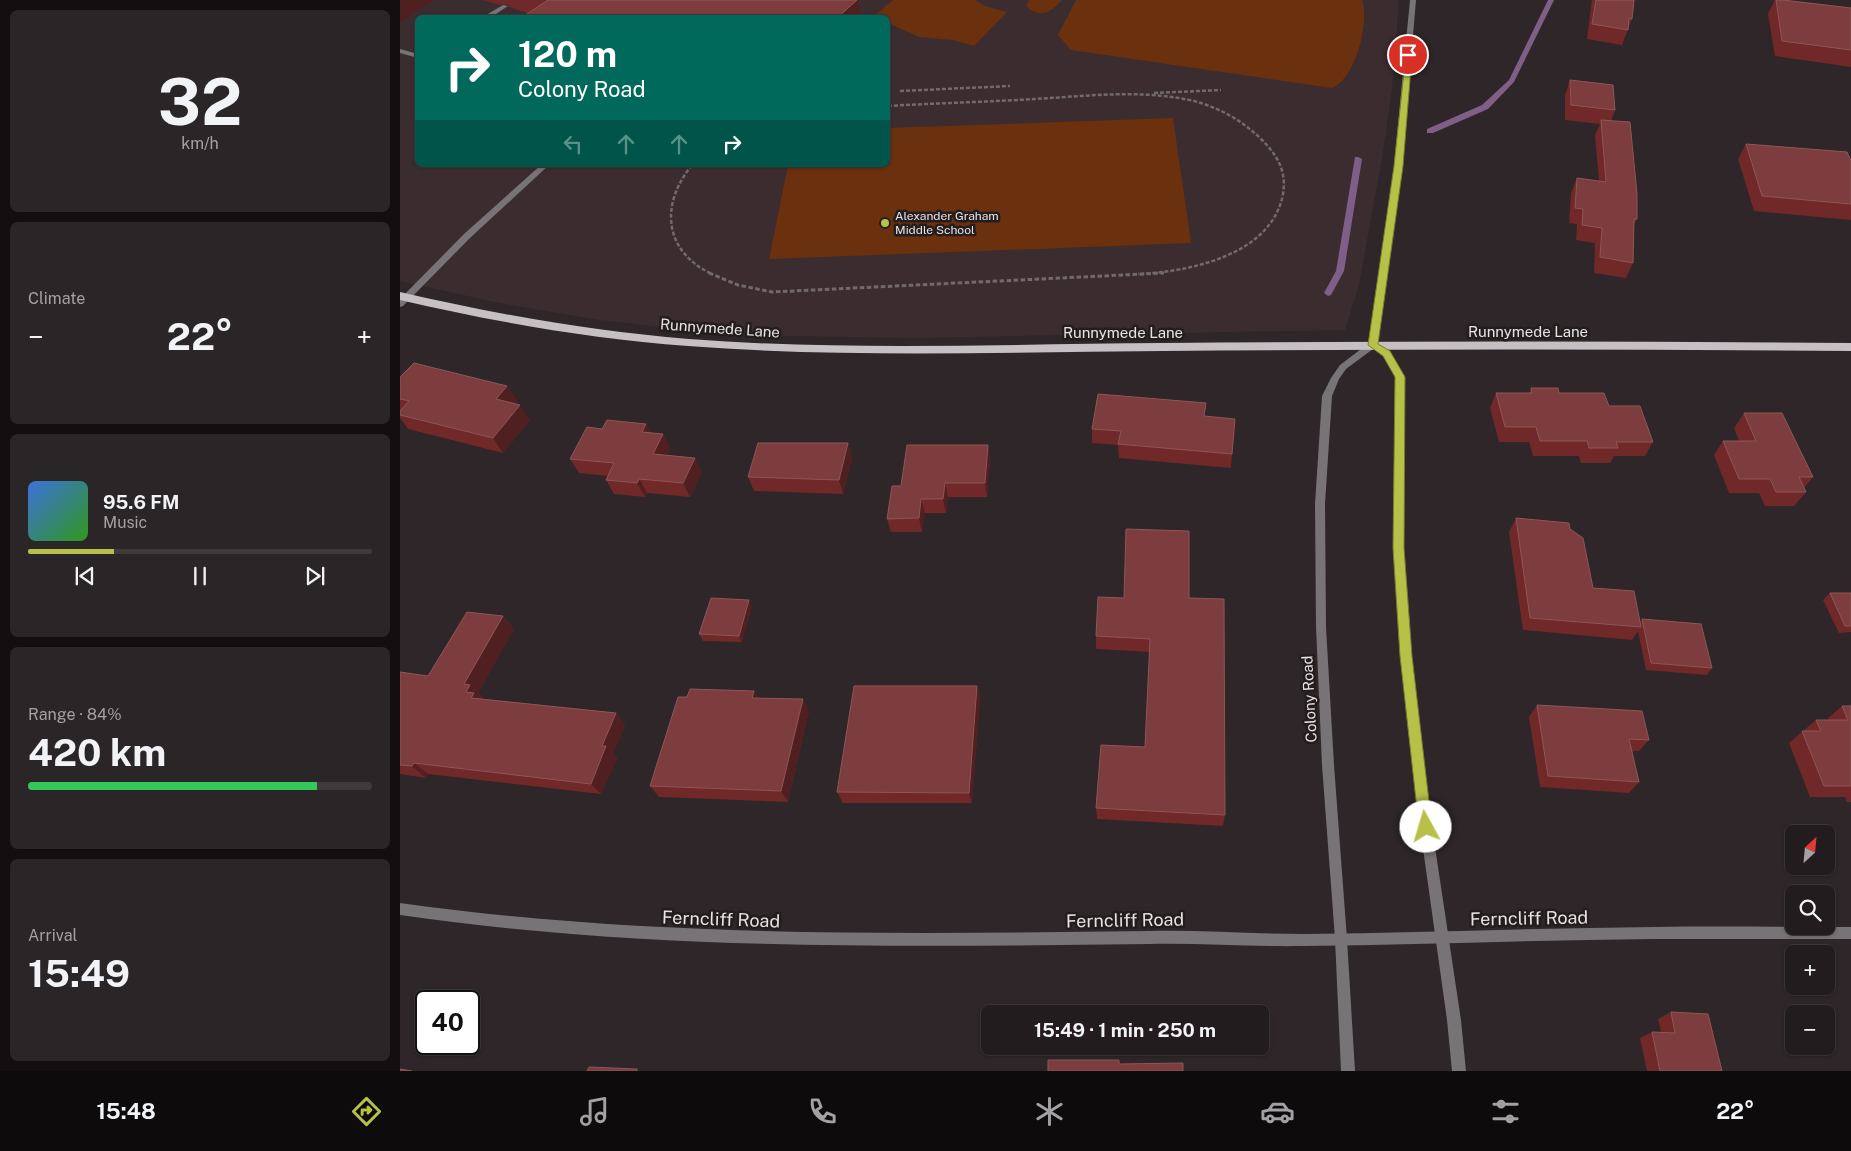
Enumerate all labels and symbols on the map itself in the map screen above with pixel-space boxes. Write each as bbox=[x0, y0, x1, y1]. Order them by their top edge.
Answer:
pin bbox=[1387, 34, 1429, 76]
place label: Alexander Graham Middle School bbox=[895, 209, 999, 237]
marker: Alexander Graham Middle School bbox=[879, 217, 891, 229]
street label: Runnymede Lane bbox=[659, 315, 781, 341]
street label: Runnymede Lane bbox=[1468, 323, 1588, 340]
street label: Runnymede Lane bbox=[1063, 324, 1183, 341]
street label: Colony Road bbox=[1298, 655, 1320, 743]
position arrow bbox=[1399, 800, 1451, 852]
north arrow bbox=[1785, 825, 1835, 875]
street label: Ferncliff Road bbox=[661, 906, 781, 932]
street label: Ferncliff Road bbox=[1470, 906, 1588, 930]
street label: Ferncliff Road bbox=[1066, 908, 1184, 932]
speed limit sign: 40 bbox=[415, 990, 480, 1055]

